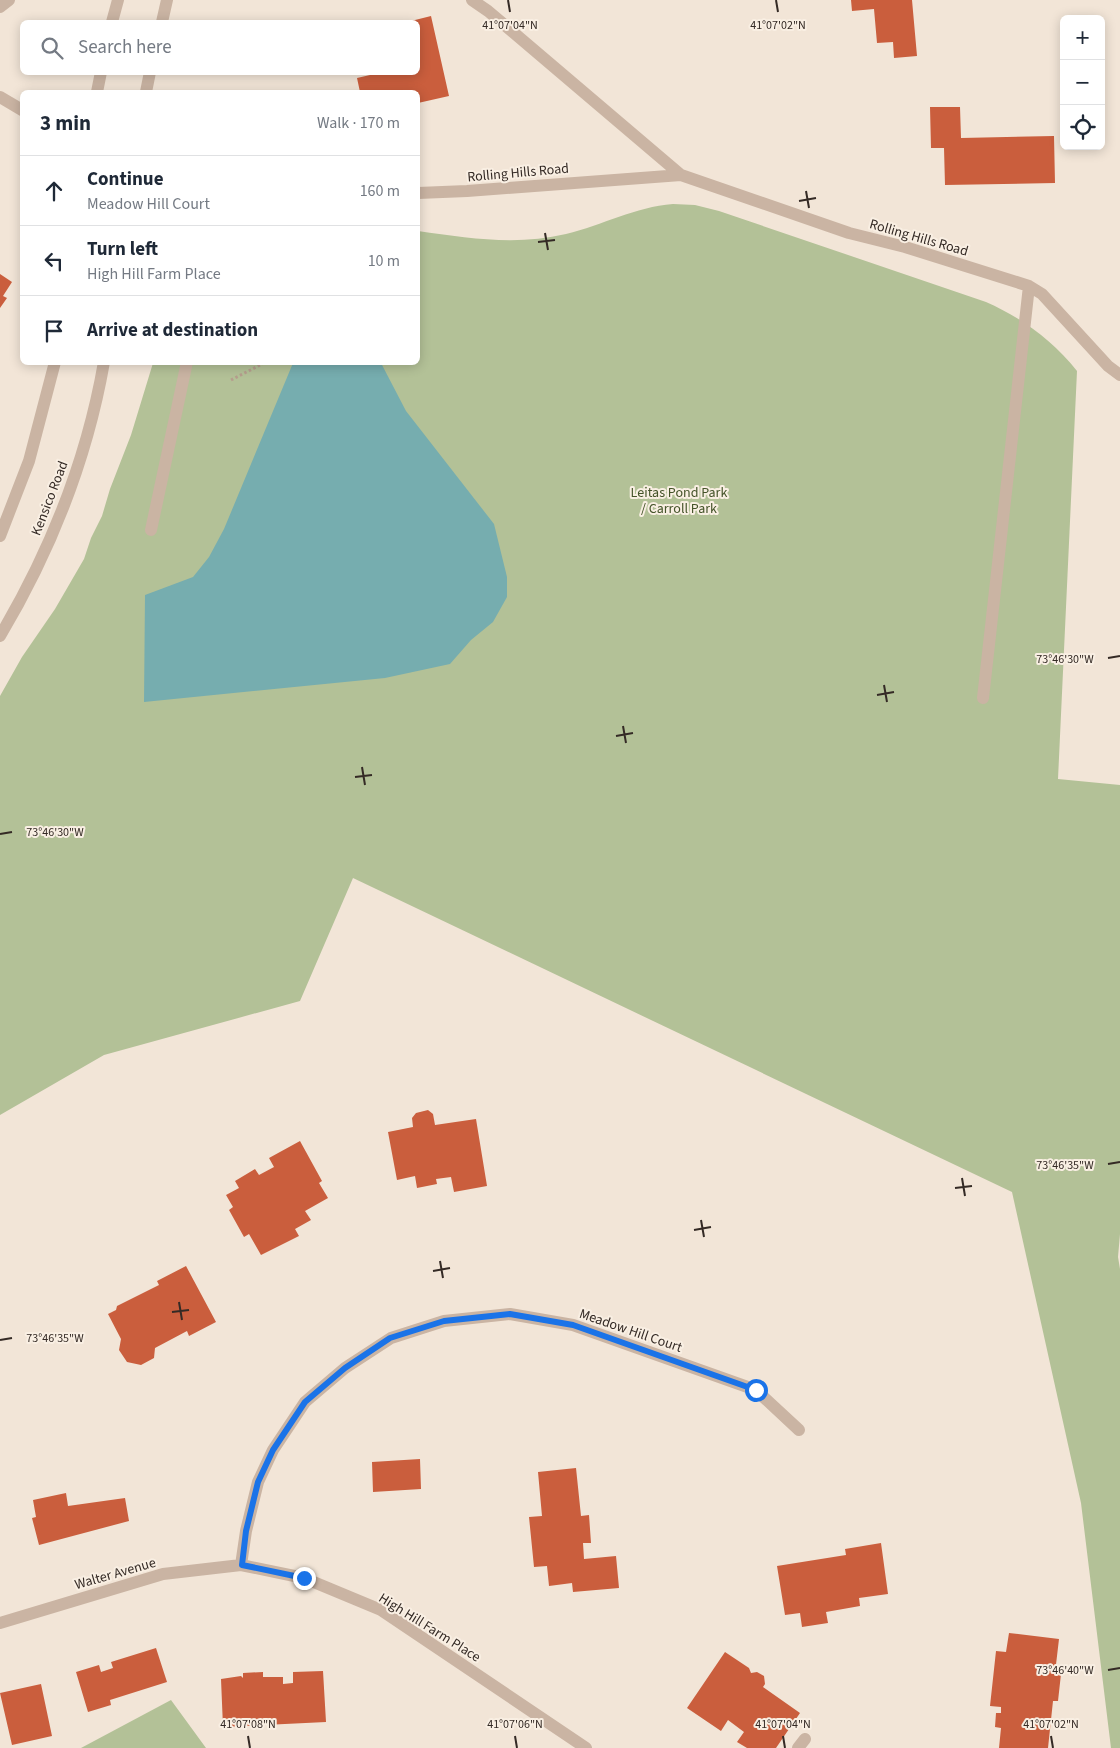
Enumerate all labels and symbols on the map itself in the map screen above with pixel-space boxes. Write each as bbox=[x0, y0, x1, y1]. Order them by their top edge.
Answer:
text: 41°07'04"N bbox=[482, 17, 538, 34]
text: 41°07'02"N bbox=[750, 17, 806, 34]
street label: Rolling Hills Road bbox=[466, 159, 570, 187]
street label: Rolling Hills Road bbox=[867, 214, 970, 262]
street label: Kensico Road bbox=[27, 458, 73, 539]
park label: Leitas Pond Park / Carroll Park bbox=[631, 483, 727, 519]
text: 73°46'30"W bbox=[1036, 651, 1094, 668]
text: 73°46'30"W bbox=[26, 824, 84, 841]
text: 73°46'35"W bbox=[1036, 1157, 1094, 1174]
street label: Meadow Hill Court bbox=[577, 1304, 685, 1358]
text: 73°46'35"W bbox=[26, 1330, 84, 1347]
route start bbox=[745, 1379, 768, 1402]
street label: Walter Avenue bbox=[72, 1553, 158, 1595]
route end bbox=[293, 1567, 316, 1590]
street label: High Hill Farm Place bbox=[375, 1588, 484, 1667]
text: 73°46'40"W bbox=[1036, 1662, 1094, 1679]
text: 41°07'08"N bbox=[220, 1716, 276, 1733]
text: 41°07'06"N bbox=[487, 1716, 543, 1733]
text: 41°07'04"N bbox=[755, 1716, 811, 1733]
text: 41°07'02"N bbox=[1023, 1716, 1079, 1733]

